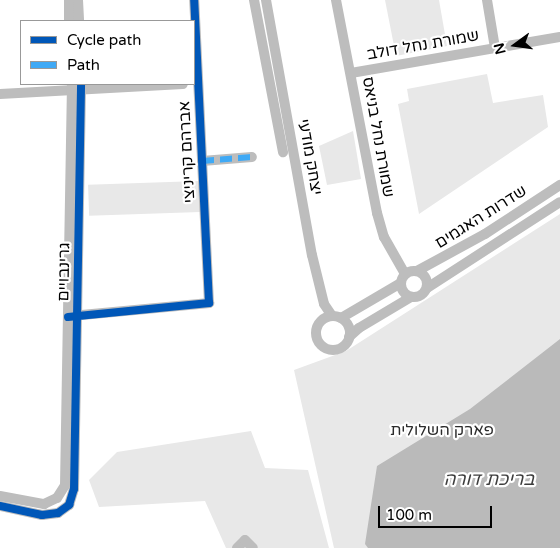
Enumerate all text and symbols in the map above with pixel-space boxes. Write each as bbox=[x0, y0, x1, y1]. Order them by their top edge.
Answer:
legend bbox=[20, 20, 195, 85]
north arrow bbox=[490, 20, 540, 70]
street label: שמורת נחל דולב bbox=[365, 26, 481, 64]
text: Cycle path bbox=[67, 31, 141, 49]
text: N bbox=[490, 41, 510, 56]
text: Path bbox=[67, 56, 100, 74]
street label: שמורת נחל בניאס bbox=[358, 75, 398, 199]
street label: אברהם קריניצי bbox=[175, 100, 199, 204]
street label: יצחק מודעי bbox=[294, 118, 326, 196]
street label: שדרות האגמים bbox=[432, 181, 530, 253]
street label: גרינבויים bbox=[54, 242, 74, 302]
park label: פארק השלולית bbox=[390, 420, 494, 440]
water label: בריכת דורה bbox=[443, 468, 535, 490]
scale bar bbox=[380, 496, 494, 528]
text: 100 m bbox=[386, 506, 432, 524]

